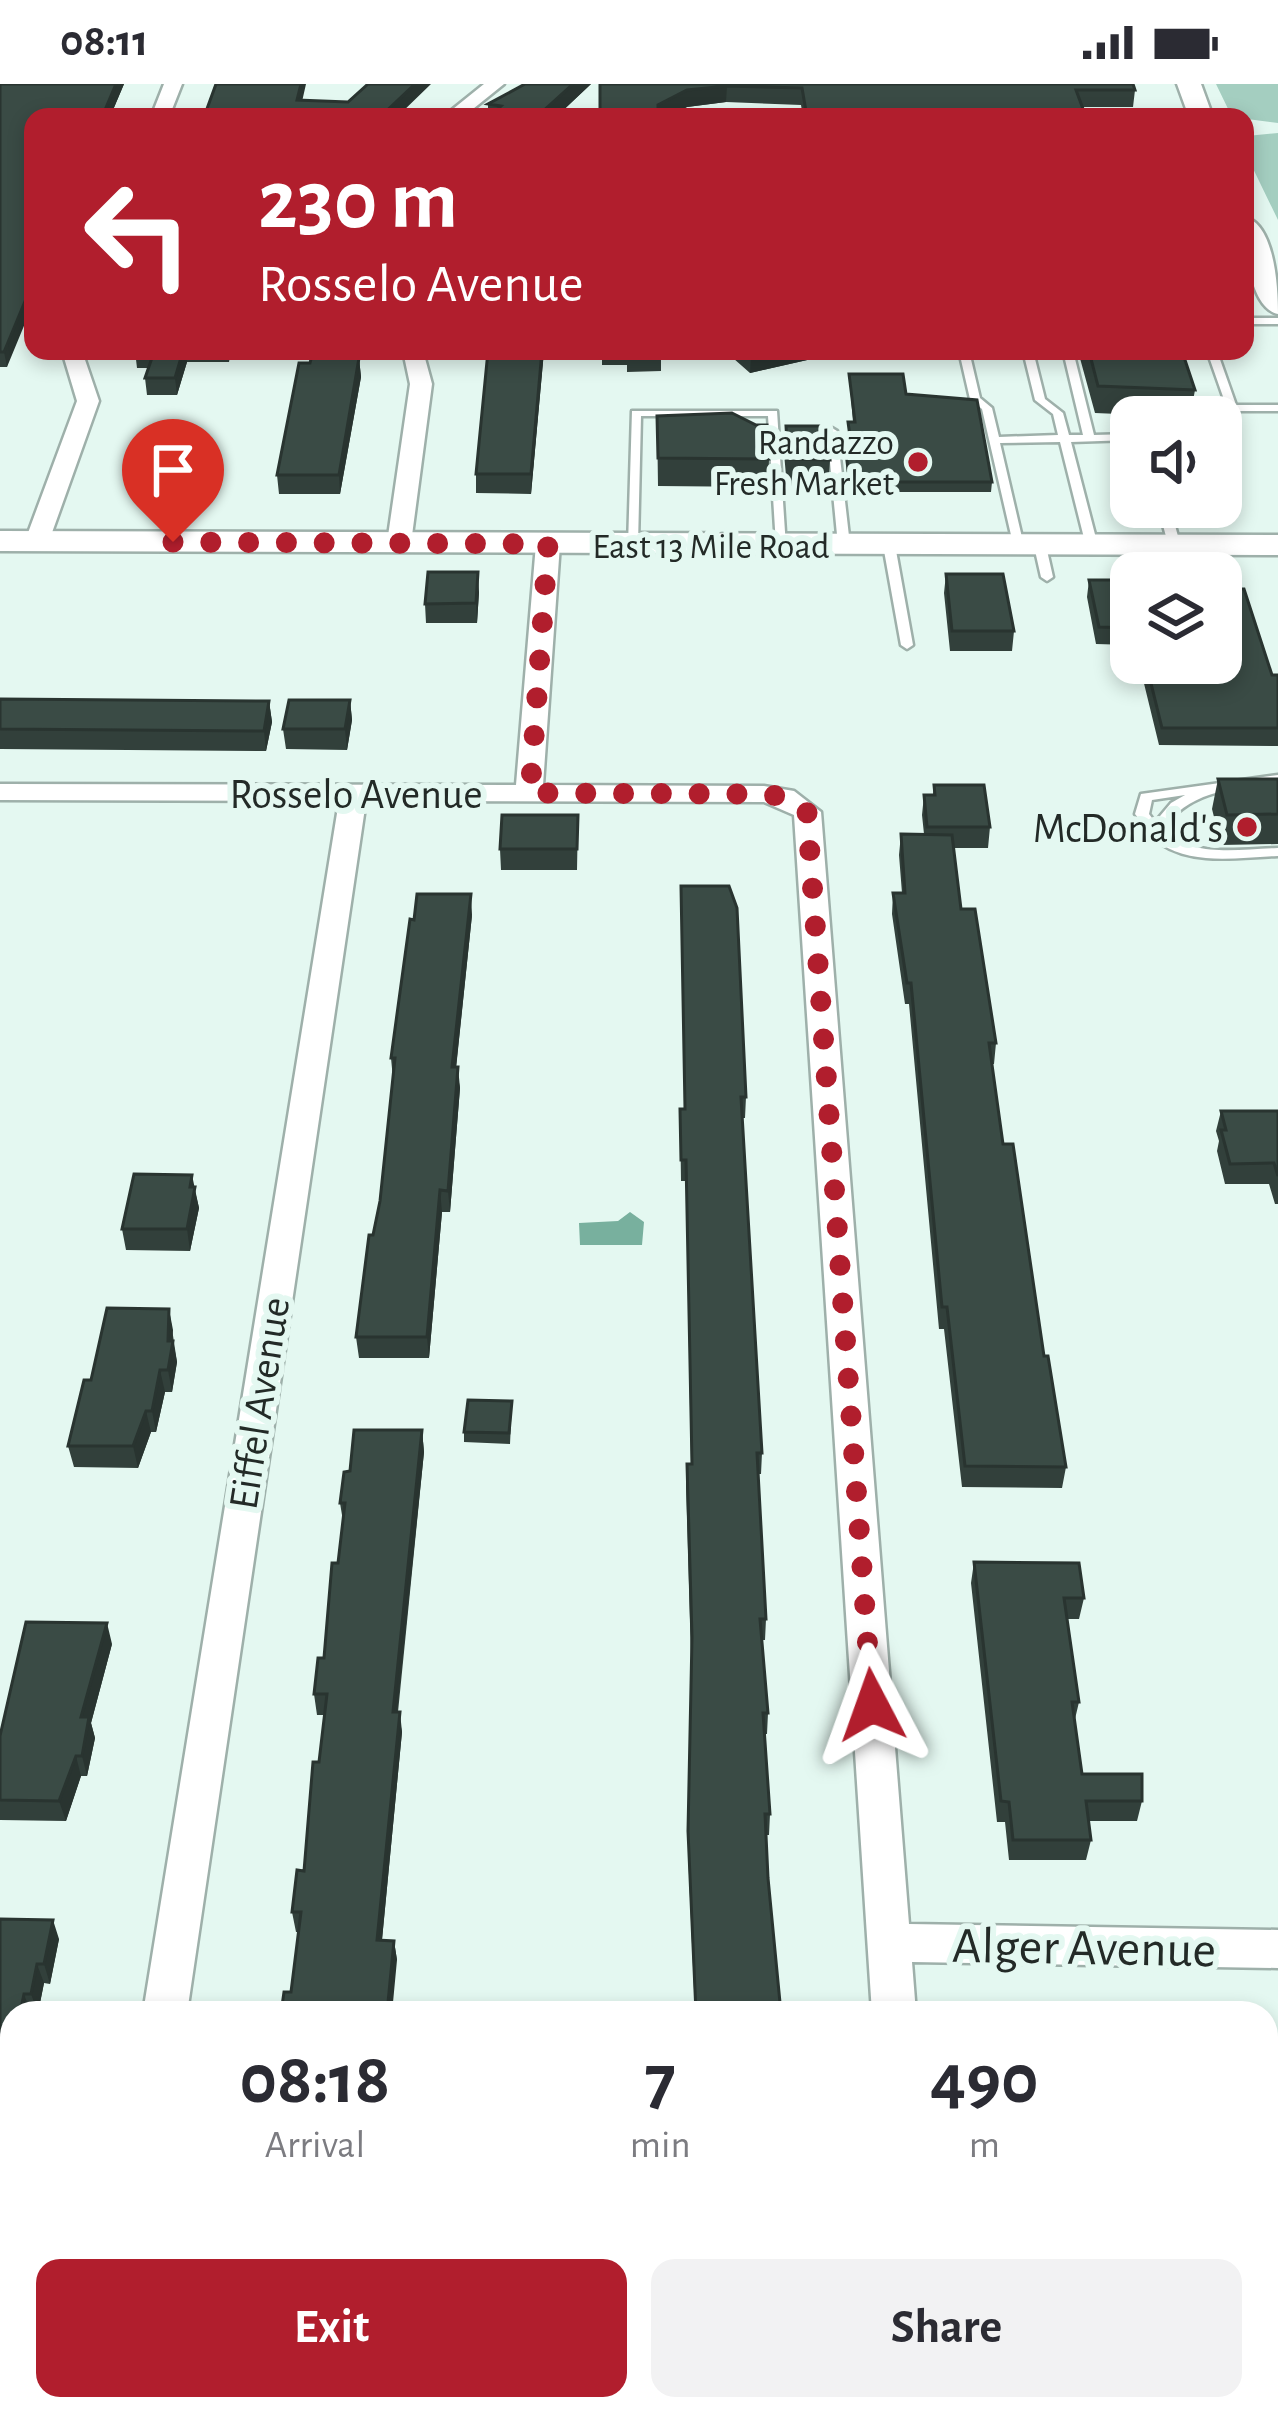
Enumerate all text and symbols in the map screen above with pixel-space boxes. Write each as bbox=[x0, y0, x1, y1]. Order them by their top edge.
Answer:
text: 08:11 bbox=[60, 19, 148, 64]
icon: left bbox=[60, 156, 216, 312]
text: 230 m bbox=[258, 160, 458, 244]
text: Rosselo Avenue bbox=[258, 258, 584, 312]
map controls bbox=[1110, 396, 1242, 684]
button: sound bbox=[1110, 396, 1242, 528]
pin bbox=[122, 419, 224, 542]
place label: Randazzo Fresh Market bbox=[714, 425, 895, 502]
icon: arrive bbox=[140, 437, 206, 503]
marker: Randazzo Fresh Market bbox=[905, 449, 931, 475]
street label: East 13 Mile Road bbox=[592, 529, 830, 565]
button: layers bbox=[1110, 552, 1242, 684]
street label: Rosselo Avenue bbox=[229, 774, 483, 816]
place label: McDonald's bbox=[1033, 808, 1223, 850]
marker: McDonald's bbox=[1234, 814, 1260, 840]
street label: Eiffel Avenue bbox=[222, 1294, 297, 1512]
position arrow bbox=[809, 1642, 935, 1768]
street label: Alger Avenue bbox=[952, 1921, 1216, 1976]
text: 08:18 bbox=[239, 2044, 390, 2116]
text: 7 bbox=[645, 2044, 676, 2116]
text: 490 bbox=[930, 2044, 1039, 2116]
text: Arrival bbox=[265, 2126, 365, 2165]
text: min bbox=[630, 2126, 691, 2165]
text: m bbox=[969, 2126, 1000, 2165]
button: Exit bbox=[36, 2259, 627, 2397]
button: Share bbox=[651, 2259, 1242, 2397]

